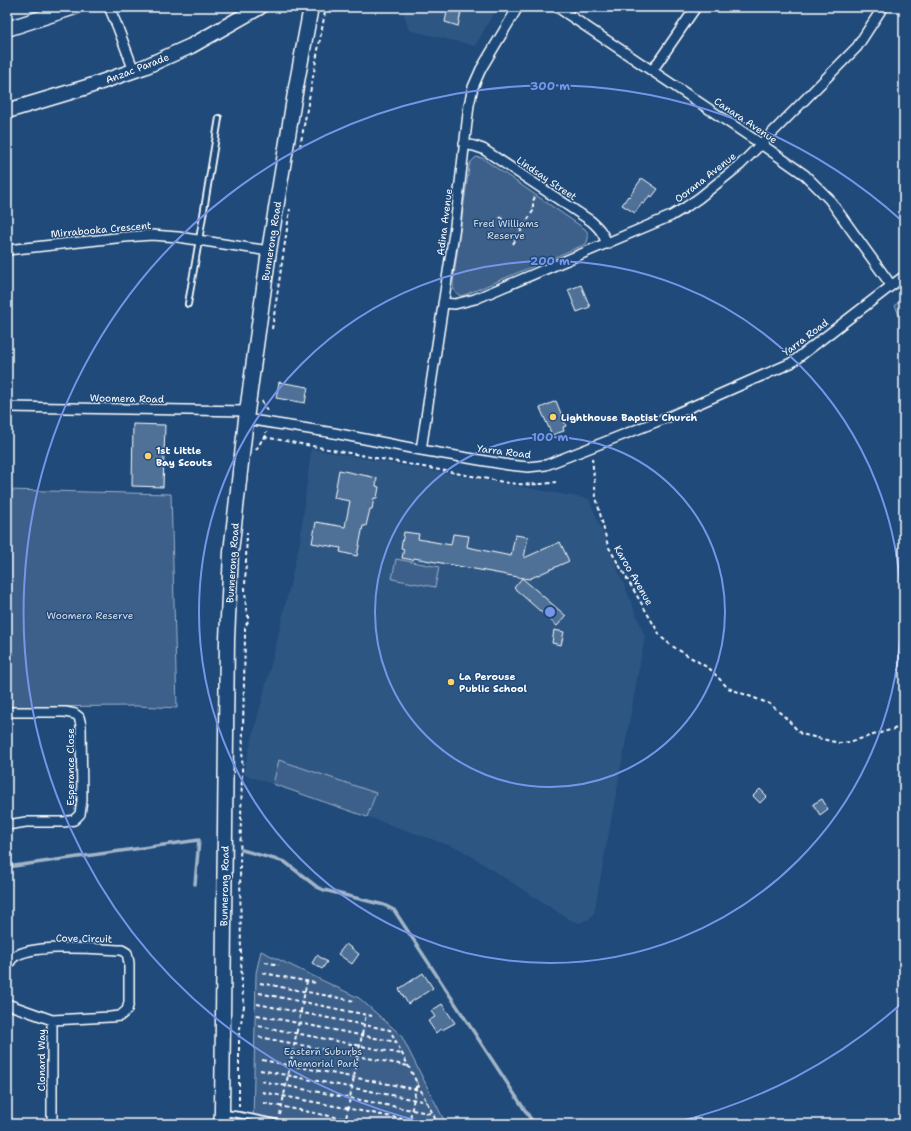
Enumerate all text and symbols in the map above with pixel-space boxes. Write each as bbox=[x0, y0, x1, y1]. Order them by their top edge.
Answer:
street label: Anzac Parade bbox=[104, 50, 171, 87]
text: 300 m bbox=[530, 78, 570, 94]
street label: Canara Avenue bbox=[712, 95, 780, 146]
street label: Oorana Avenue bbox=[672, 149, 739, 205]
street label: Lindsay Street bbox=[514, 154, 579, 203]
street label: Adina Avenue bbox=[434, 188, 455, 256]
street label: Bunnerong Road bbox=[259, 200, 284, 282]
park label: Fred Williams Reserve bbox=[473, 217, 539, 242]
street label: Mirrabooka Crescent bbox=[50, 219, 152, 240]
text: 200 m bbox=[530, 253, 570, 269]
street label: Yarra Road bbox=[780, 315, 831, 359]
street label: Woomera Road bbox=[90, 391, 165, 406]
place label: Lighthouse Baptist Church bbox=[561, 411, 698, 424]
marker: Lighthouse Baptist Church bbox=[548, 412, 558, 422]
text: 100 m bbox=[532, 429, 569, 445]
street label: Yarra Road bbox=[476, 442, 532, 461]
place label: 1st Little Bay Scouts bbox=[156, 444, 212, 469]
marker: 1st Little Bay Scouts bbox=[143, 451, 153, 461]
street label: Bunnerong Road bbox=[223, 522, 242, 603]
street label: Karoo Avenue bbox=[611, 543, 656, 608]
centre of rings bbox=[543, 605, 557, 619]
park label: Woomera Reserve bbox=[46, 609, 134, 622]
place label: La Perouse Public School bbox=[459, 670, 527, 695]
marker: La Perouse Public School bbox=[446, 677, 456, 687]
street label: Esperance Close bbox=[64, 728, 77, 806]
street label: Bunnerong Road bbox=[217, 845, 232, 926]
street label: Cove Circuit bbox=[56, 932, 112, 945]
street label: Clonard Way bbox=[35, 1029, 48, 1091]
park label: Eastern Suburbs Memorial Park bbox=[284, 1045, 362, 1070]

